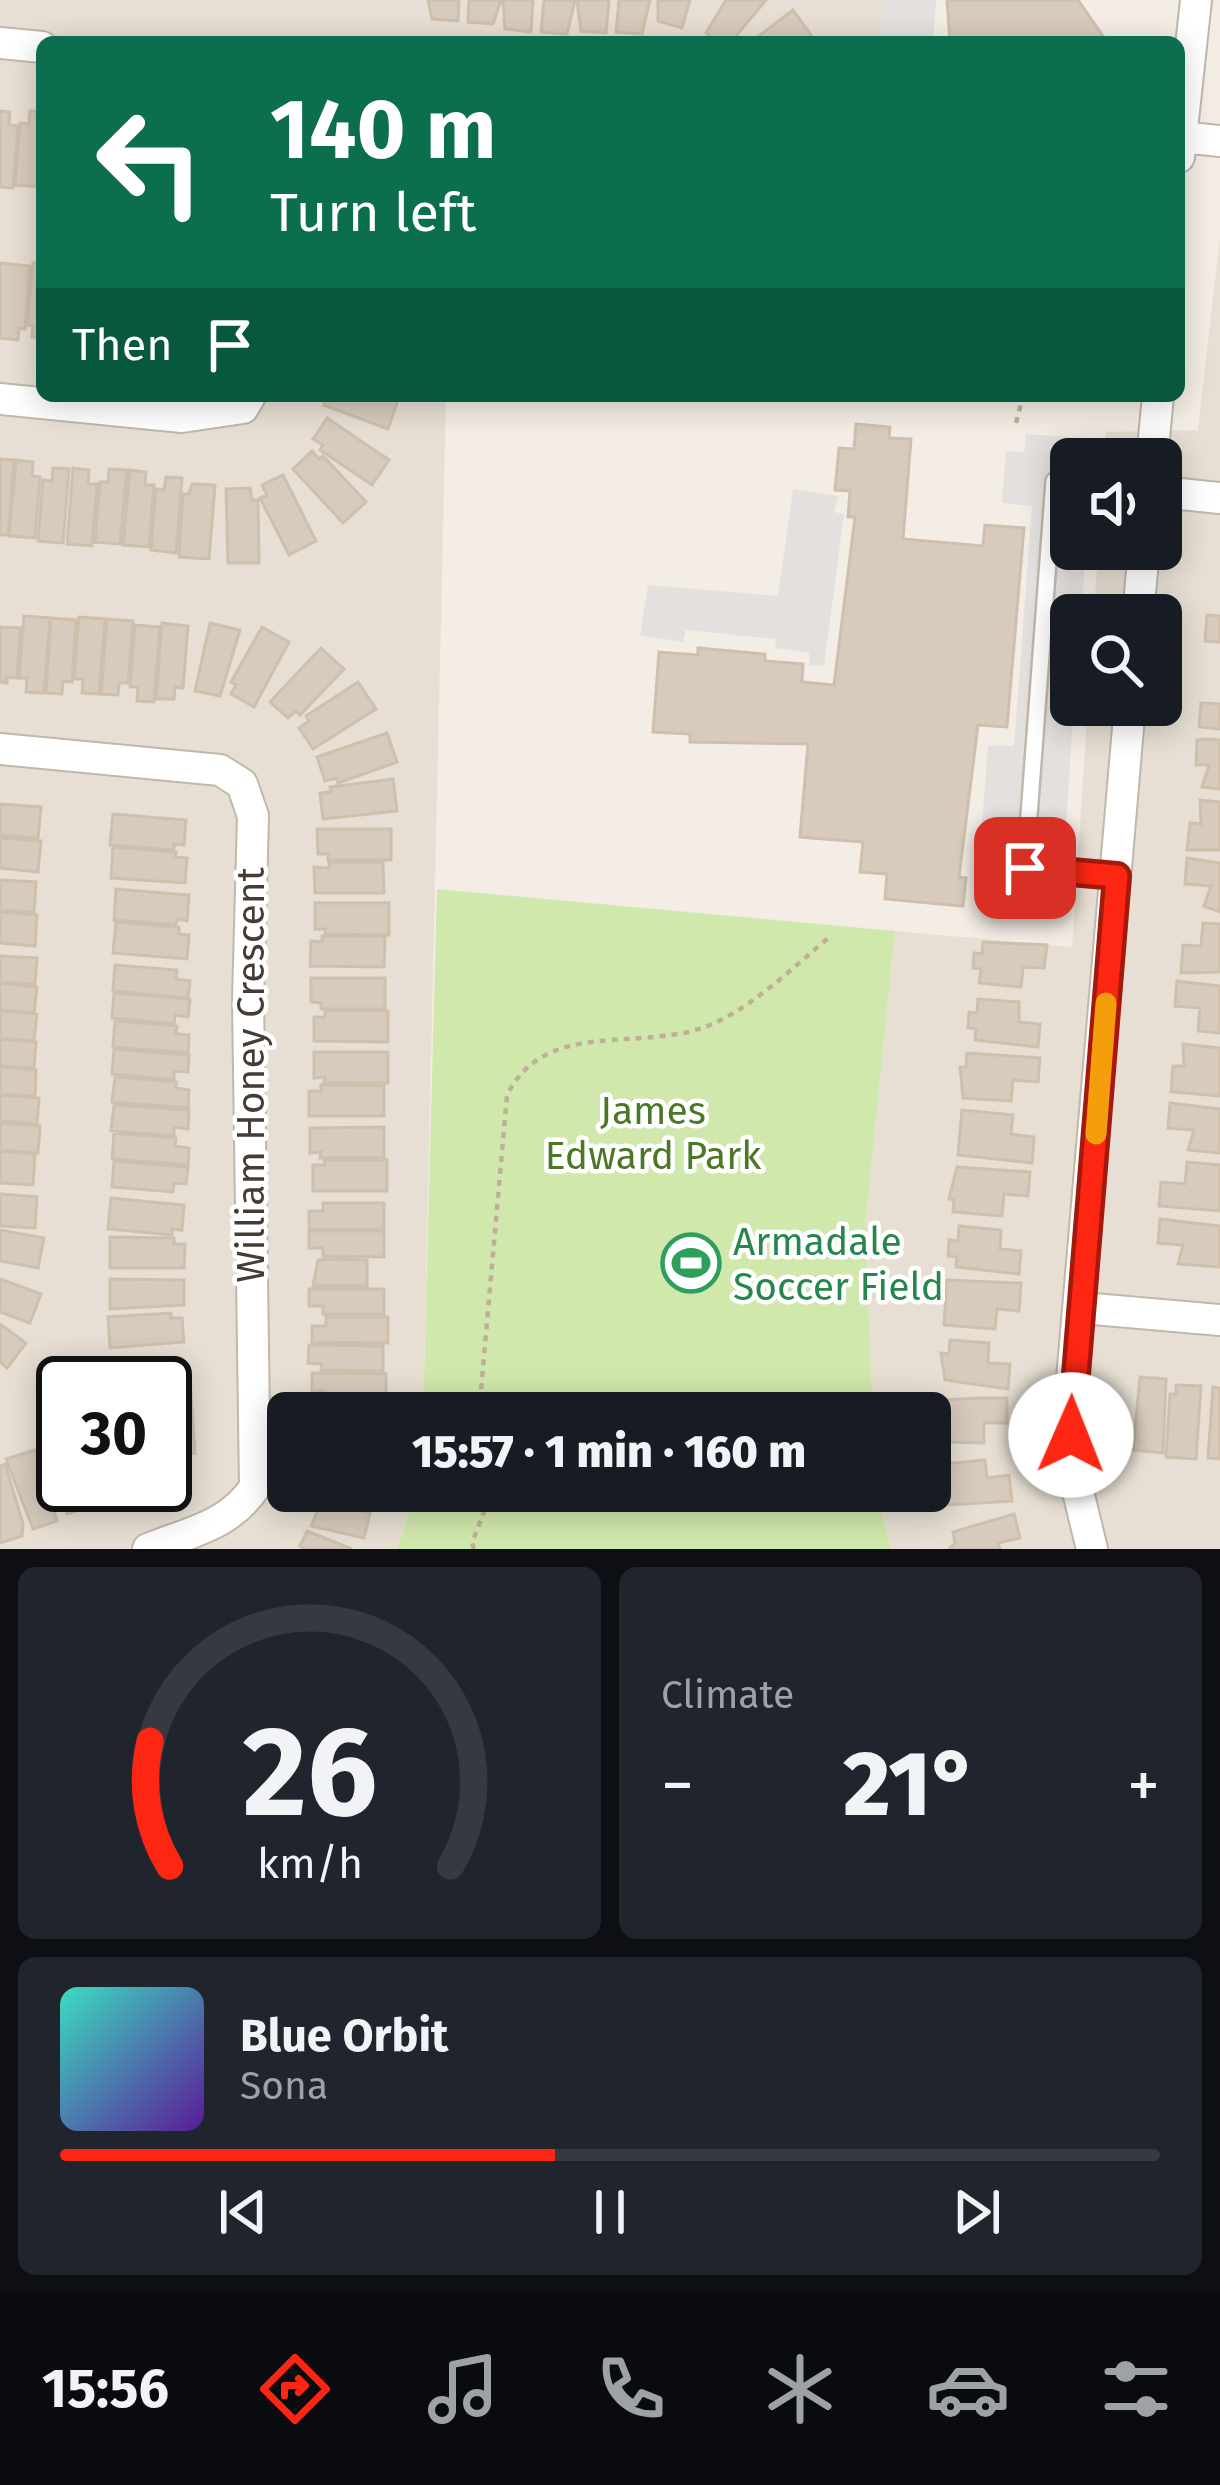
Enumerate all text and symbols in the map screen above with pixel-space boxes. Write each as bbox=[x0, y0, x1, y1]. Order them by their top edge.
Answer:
text: 140 m bbox=[270, 79, 496, 180]
icon: left bbox=[72, 84, 228, 240]
text: Turn left bbox=[270, 181, 477, 245]
icon: arrive bbox=[197, 312, 263, 378]
text: Then bbox=[72, 318, 173, 372]
map controls bbox=[1050, 438, 1182, 726]
button: sound bbox=[1050, 438, 1182, 570]
button: search bbox=[1050, 594, 1182, 726]
pin bbox=[974, 817, 1076, 919]
icon: arrive bbox=[992, 835, 1058, 901]
street label: William Honey Crescent bbox=[228, 866, 274, 1283]
park label: James Edward Park bbox=[545, 1088, 761, 1179]
place label: Armadale Soccer Field bbox=[733, 1219, 944, 1310]
sports icon: Armadale Soccer Field bbox=[660, 1232, 722, 1294]
speed limit sign: 30 bbox=[36, 1356, 192, 1512]
position arrow bbox=[1008, 1372, 1134, 1498]
text: 15:57 · 1 min · 160 m bbox=[412, 1425, 806, 1479]
text: Climate bbox=[661, 1672, 794, 1718]
text: 26 bbox=[242, 1698, 377, 1848]
text: 21° bbox=[843, 1731, 978, 1839]
text: − bbox=[661, 1746, 694, 1825]
text: + bbox=[1127, 1746, 1160, 1825]
text: km/h bbox=[256, 1838, 363, 1889]
text: Blue Orbit bbox=[240, 2009, 448, 2063]
text: Sona bbox=[240, 2063, 328, 2109]
icon: previous bbox=[210, 2179, 276, 2245]
icon: pause bbox=[577, 2179, 643, 2245]
icon: next bbox=[944, 2179, 1010, 2245]
icon: directions bbox=[253, 2347, 337, 2431]
icon: music bbox=[421, 2347, 505, 2431]
icon: phone bbox=[589, 2347, 673, 2431]
icon: climate bbox=[758, 2347, 842, 2431]
icon: car bbox=[926, 2347, 1010, 2431]
icon: filters bbox=[1094, 2347, 1178, 2431]
text: 15:56 bbox=[42, 2357, 169, 2421]

